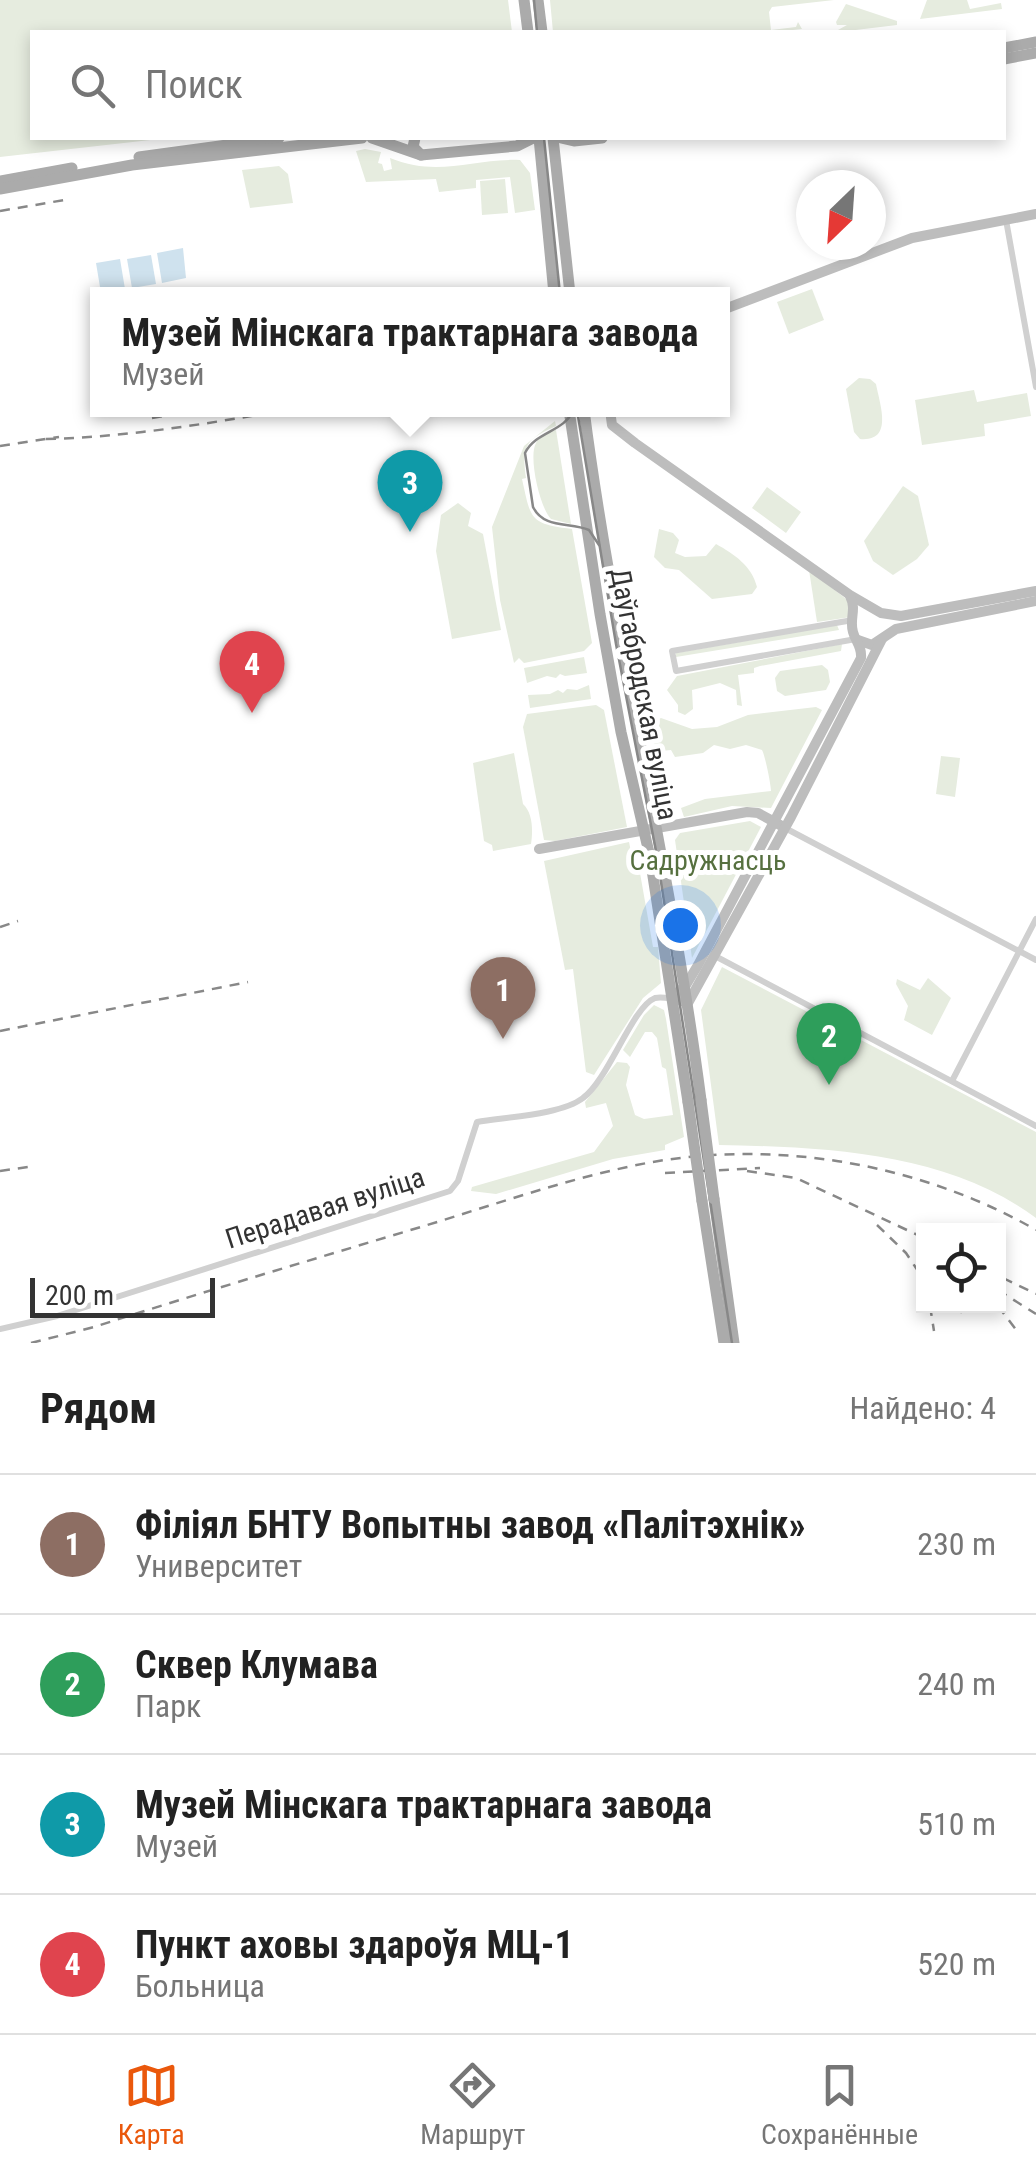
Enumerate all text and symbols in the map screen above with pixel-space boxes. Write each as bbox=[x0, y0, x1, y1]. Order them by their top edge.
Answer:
search box bbox=[30, 30, 1006, 140]
icon: search bbox=[65, 58, 120, 113]
text: Поиск bbox=[145, 63, 243, 107]
north arrow bbox=[796, 170, 886, 260]
popup bbox=[90, 287, 730, 417]
text: Музей Мінскага трактарнага завода bbox=[122, 311, 698, 355]
text: Музей bbox=[122, 355, 205, 393]
pin: 3 bbox=[378, 450, 442, 532]
street label: Даўгабродская вуліца bbox=[603, 565, 685, 823]
pin: 4 bbox=[220, 630, 284, 713]
park label: Садружнасць bbox=[630, 844, 786, 877]
your location bbox=[655, 900, 706, 951]
pin: 1 bbox=[470, 956, 536, 1039]
pin: 2 bbox=[796, 1002, 862, 1085]
street label: Перадавая вуліца bbox=[221, 1160, 429, 1256]
map controls bbox=[916, 1223, 1006, 1313]
button: locate bbox=[916, 1223, 1006, 1313]
scale bar bbox=[30, 1273, 215, 1318]
text: 200 m bbox=[45, 1279, 114, 1312]
text: Рядом bbox=[40, 1384, 157, 1433]
text: Найдено: 4 bbox=[849, 1389, 996, 1427]
text: Філіял БНТУ Вопытны завод «Палітэхнік» bbox=[135, 1503, 806, 1547]
text: 1 bbox=[64, 1525, 81, 1563]
text: 230 m bbox=[917, 1525, 996, 1563]
text: Университет bbox=[135, 1547, 302, 1585]
text: Сквер Клумава bbox=[135, 1643, 378, 1687]
text: 2 bbox=[64, 1665, 81, 1703]
text: 240 m bbox=[917, 1665, 996, 1703]
text: Парк bbox=[135, 1687, 201, 1725]
text: Музей Мінскага трактарнага завода bbox=[135, 1783, 712, 1827]
text: 3 bbox=[64, 1805, 81, 1843]
text: 510 m bbox=[917, 1805, 996, 1843]
text: Музей bbox=[135, 1827, 218, 1865]
text: Пункт аховы здароўя МЦ-1 bbox=[135, 1923, 574, 1967]
text: 4 bbox=[64, 1945, 81, 1983]
text: 520 m bbox=[917, 1945, 996, 1983]
text: Больница bbox=[135, 1967, 265, 2005]
tab: Карта bbox=[118, 2058, 185, 2151]
tab: Маршрут bbox=[420, 2058, 526, 2151]
tab: Сохранённые bbox=[761, 2058, 918, 2151]

